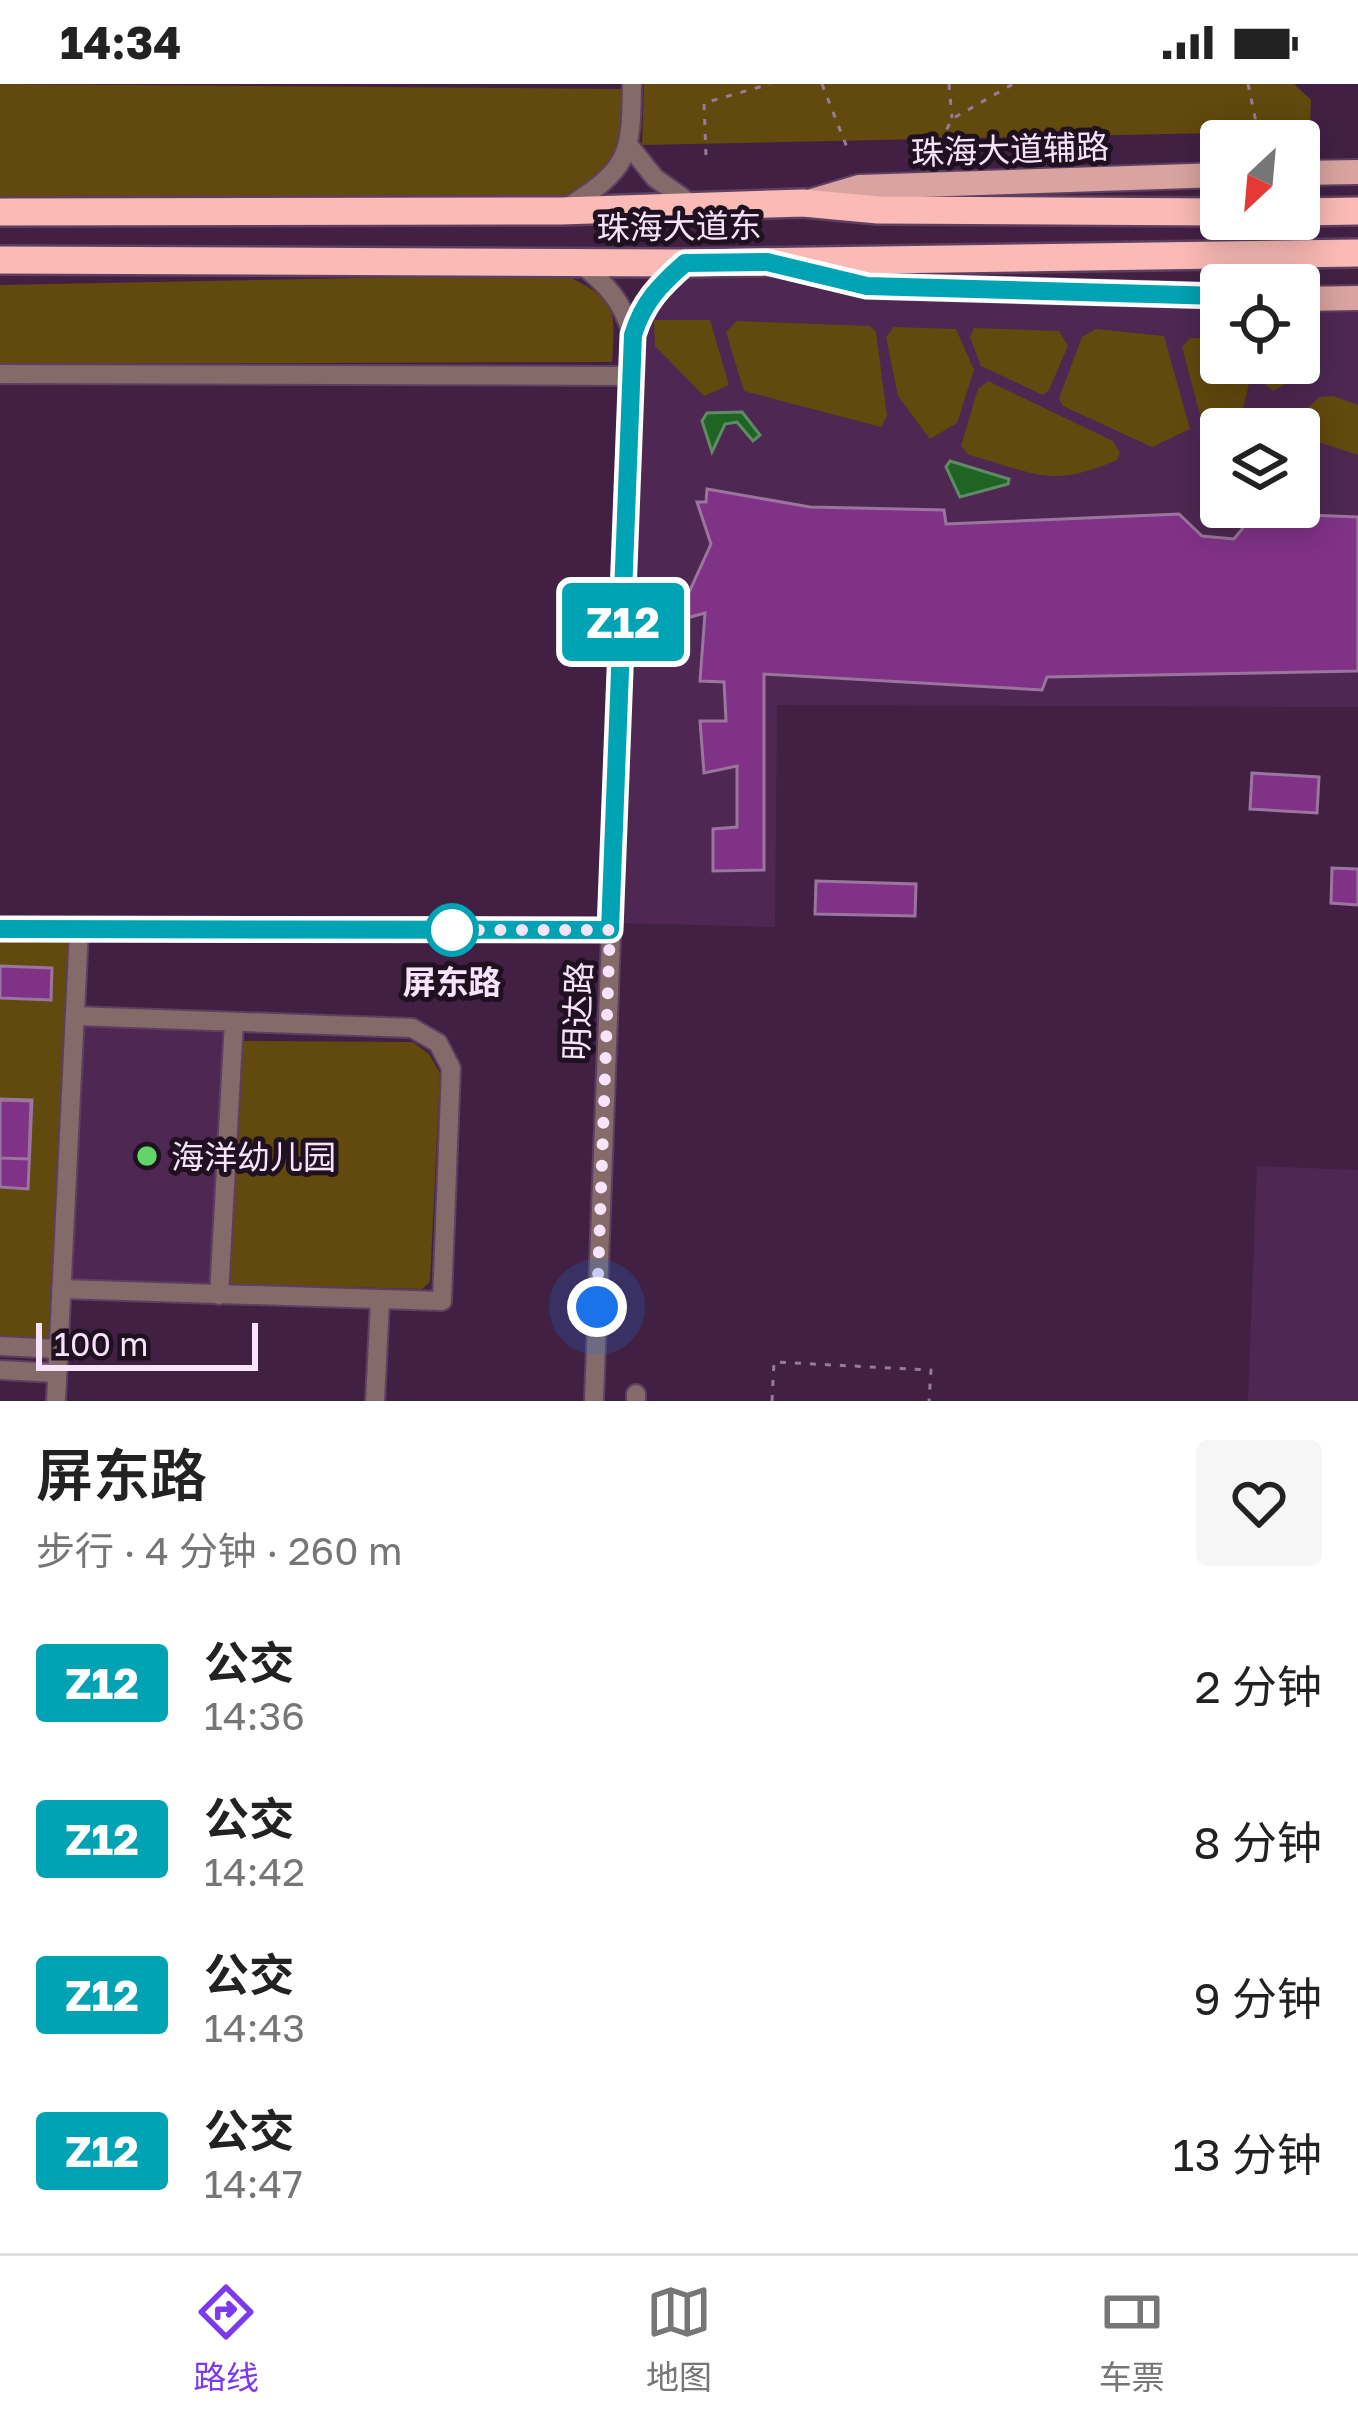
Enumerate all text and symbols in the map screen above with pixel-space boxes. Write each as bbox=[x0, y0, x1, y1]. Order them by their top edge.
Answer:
text: 14:34 bbox=[60, 15, 181, 69]
north arrow bbox=[1200, 120, 1320, 240]
map controls bbox=[1200, 120, 1320, 528]
street label: 珠海大道辅路 bbox=[910, 126, 1110, 172]
street label: 珠海大道东 bbox=[596, 205, 762, 247]
button: locate bbox=[1200, 264, 1320, 384]
button: layers bbox=[1200, 408, 1320, 528]
line badge: Z12 bbox=[554, 583, 692, 661]
text: Z12 bbox=[586, 597, 660, 647]
marker: 屏东路 bbox=[427, 905, 477, 955]
street label: 明达路 bbox=[556, 961, 598, 1061]
place label: 屏东路 bbox=[403, 962, 502, 1001]
place label: 海洋幼儿园 bbox=[171, 1137, 336, 1176]
marker: 海洋幼儿园 bbox=[134, 1143, 160, 1169]
your location bbox=[567, 1277, 627, 1337]
scale bar bbox=[36, 1317, 258, 1370]
text: 100 m bbox=[54, 1324, 148, 1363]
text: 屏东路 bbox=[36, 1440, 207, 1509]
button: heart bbox=[1196, 1440, 1322, 1566]
text: 步行 · 4 分钟 · 260 m bbox=[36, 1527, 403, 1574]
text: 公交 bbox=[204, 1635, 294, 1689]
text: Z12 bbox=[65, 1658, 139, 1708]
text: 2 分钟 bbox=[1195, 1659, 1322, 1713]
text: 14:36 bbox=[204, 1692, 305, 1739]
text: 公交 bbox=[204, 1791, 294, 1845]
text: Z12 bbox=[65, 1814, 139, 1864]
text: 8 分钟 bbox=[1193, 1815, 1322, 1869]
text: 14:42 bbox=[204, 1848, 305, 1895]
text: 公交 bbox=[204, 1947, 294, 2001]
text: Z12 bbox=[65, 1970, 139, 2020]
text: 9 分钟 bbox=[1194, 1971, 1322, 2025]
text: 14:43 bbox=[204, 2004, 305, 2051]
text: 公交 bbox=[204, 2103, 294, 2157]
text: Z12 bbox=[65, 2126, 139, 2176]
text: 13 分钟 bbox=[1173, 2127, 1322, 2181]
text: 14:47 bbox=[204, 2160, 303, 2207]
tab: 路线 bbox=[193, 2279, 259, 2399]
tab: 地图 bbox=[646, 2279, 712, 2399]
tab: 车票 bbox=[1099, 2279, 1165, 2399]

